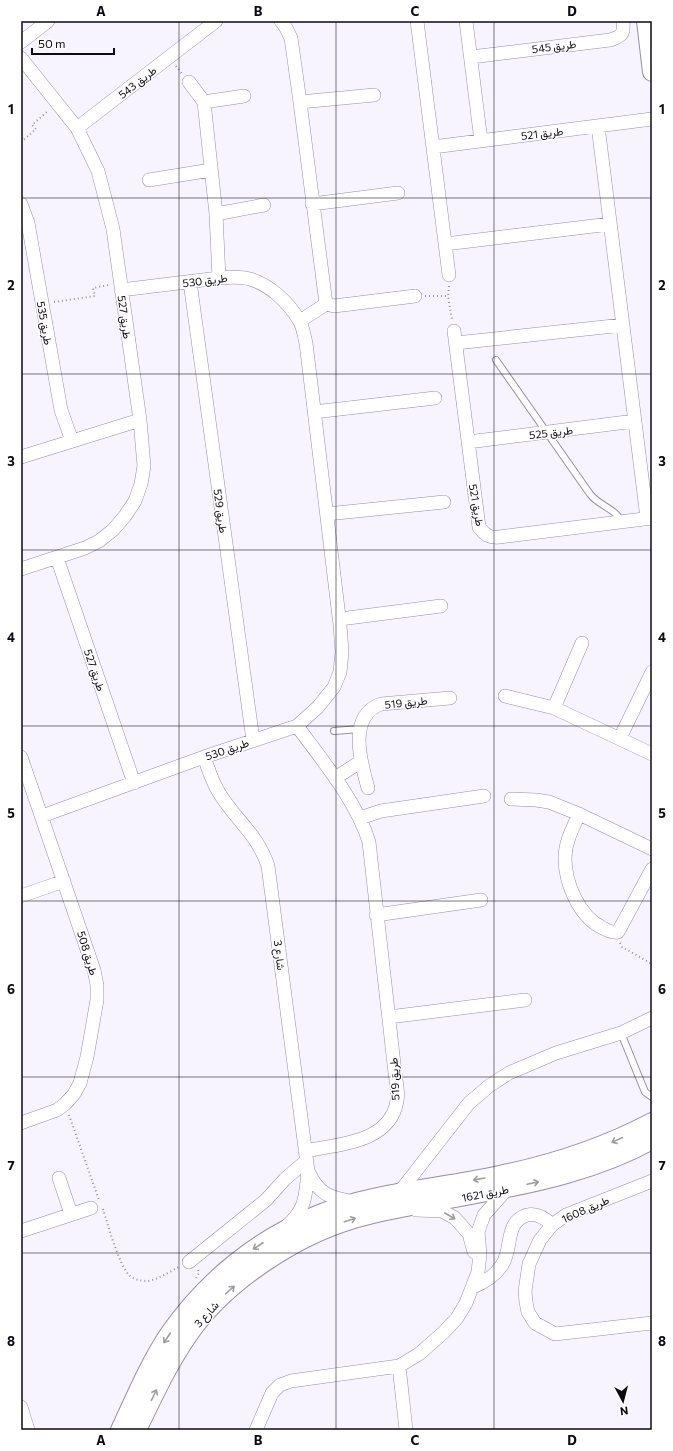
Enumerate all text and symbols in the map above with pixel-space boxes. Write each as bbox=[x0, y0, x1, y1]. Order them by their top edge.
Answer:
text: A bbox=[96, 3, 106, 19]
text: B bbox=[254, 3, 263, 19]
text: C bbox=[411, 3, 420, 19]
text: D bbox=[567, 3, 577, 19]
scale bar bbox=[32, 30, 114, 56]
text: 50 m bbox=[38, 36, 66, 50]
street label: طريق 545 bbox=[531, 37, 577, 56]
street label: طريق 543 bbox=[115, 63, 159, 102]
text: 1 bbox=[8, 101, 14, 117]
text: 1 bbox=[659, 101, 665, 117]
street label: طريق 521 bbox=[520, 124, 564, 143]
street label: طريق 530 bbox=[182, 271, 228, 290]
text: 2 bbox=[7, 277, 15, 293]
text: 2 bbox=[658, 277, 666, 293]
street label: طريق 527 bbox=[115, 294, 134, 340]
street label: طريق 535 bbox=[34, 300, 55, 346]
street label: طريق 525 bbox=[528, 423, 574, 442]
text: 3 bbox=[7, 453, 15, 469]
text: 3 bbox=[658, 453, 666, 469]
street label: طريق 521 bbox=[466, 483, 487, 527]
street label: طريق 529 bbox=[210, 488, 231, 534]
text: 4 bbox=[7, 629, 15, 645]
text: 4 bbox=[658, 629, 666, 645]
street label: طريق 527 bbox=[81, 647, 108, 693]
street label: طريق 519 bbox=[384, 693, 428, 712]
street label: طريق 530 bbox=[204, 735, 251, 763]
text: 5 bbox=[7, 805, 15, 821]
text: 5 bbox=[658, 805, 666, 821]
street label: طريق 508 bbox=[74, 929, 101, 977]
street label: شارع 3 bbox=[270, 939, 288, 971]
text: 6 bbox=[7, 981, 15, 997]
text: 6 bbox=[658, 981, 666, 997]
street label: طريق 519 bbox=[386, 1057, 403, 1101]
one-way arrow bbox=[611, 1136, 623, 1144]
text: 7 bbox=[7, 1157, 15, 1173]
text: 7 bbox=[658, 1157, 666, 1173]
one-way arrow bbox=[473, 1175, 486, 1183]
one-way arrow bbox=[526, 1179, 539, 1187]
street label: طريق 1621 bbox=[460, 1182, 510, 1205]
street label: طريق 1608 bbox=[559, 1193, 611, 1226]
one-way arrow bbox=[444, 1213, 456, 1221]
one-way arrow bbox=[344, 1216, 357, 1223]
one-way arrow bbox=[252, 1243, 264, 1251]
one-way arrow bbox=[224, 1286, 235, 1295]
street label: شارع 3 bbox=[191, 1298, 223, 1331]
one-way arrow bbox=[163, 1332, 171, 1343]
text: 8 bbox=[7, 1333, 15, 1349]
text: 8 bbox=[658, 1333, 666, 1349]
north arrow bbox=[603, 1381, 643, 1421]
one-way arrow bbox=[151, 1389, 158, 1401]
text: N bbox=[619, 1404, 629, 1418]
text: A bbox=[96, 1432, 106, 1448]
text: B bbox=[254, 1432, 263, 1448]
text: C bbox=[411, 1432, 420, 1448]
text: D bbox=[567, 1432, 577, 1448]

